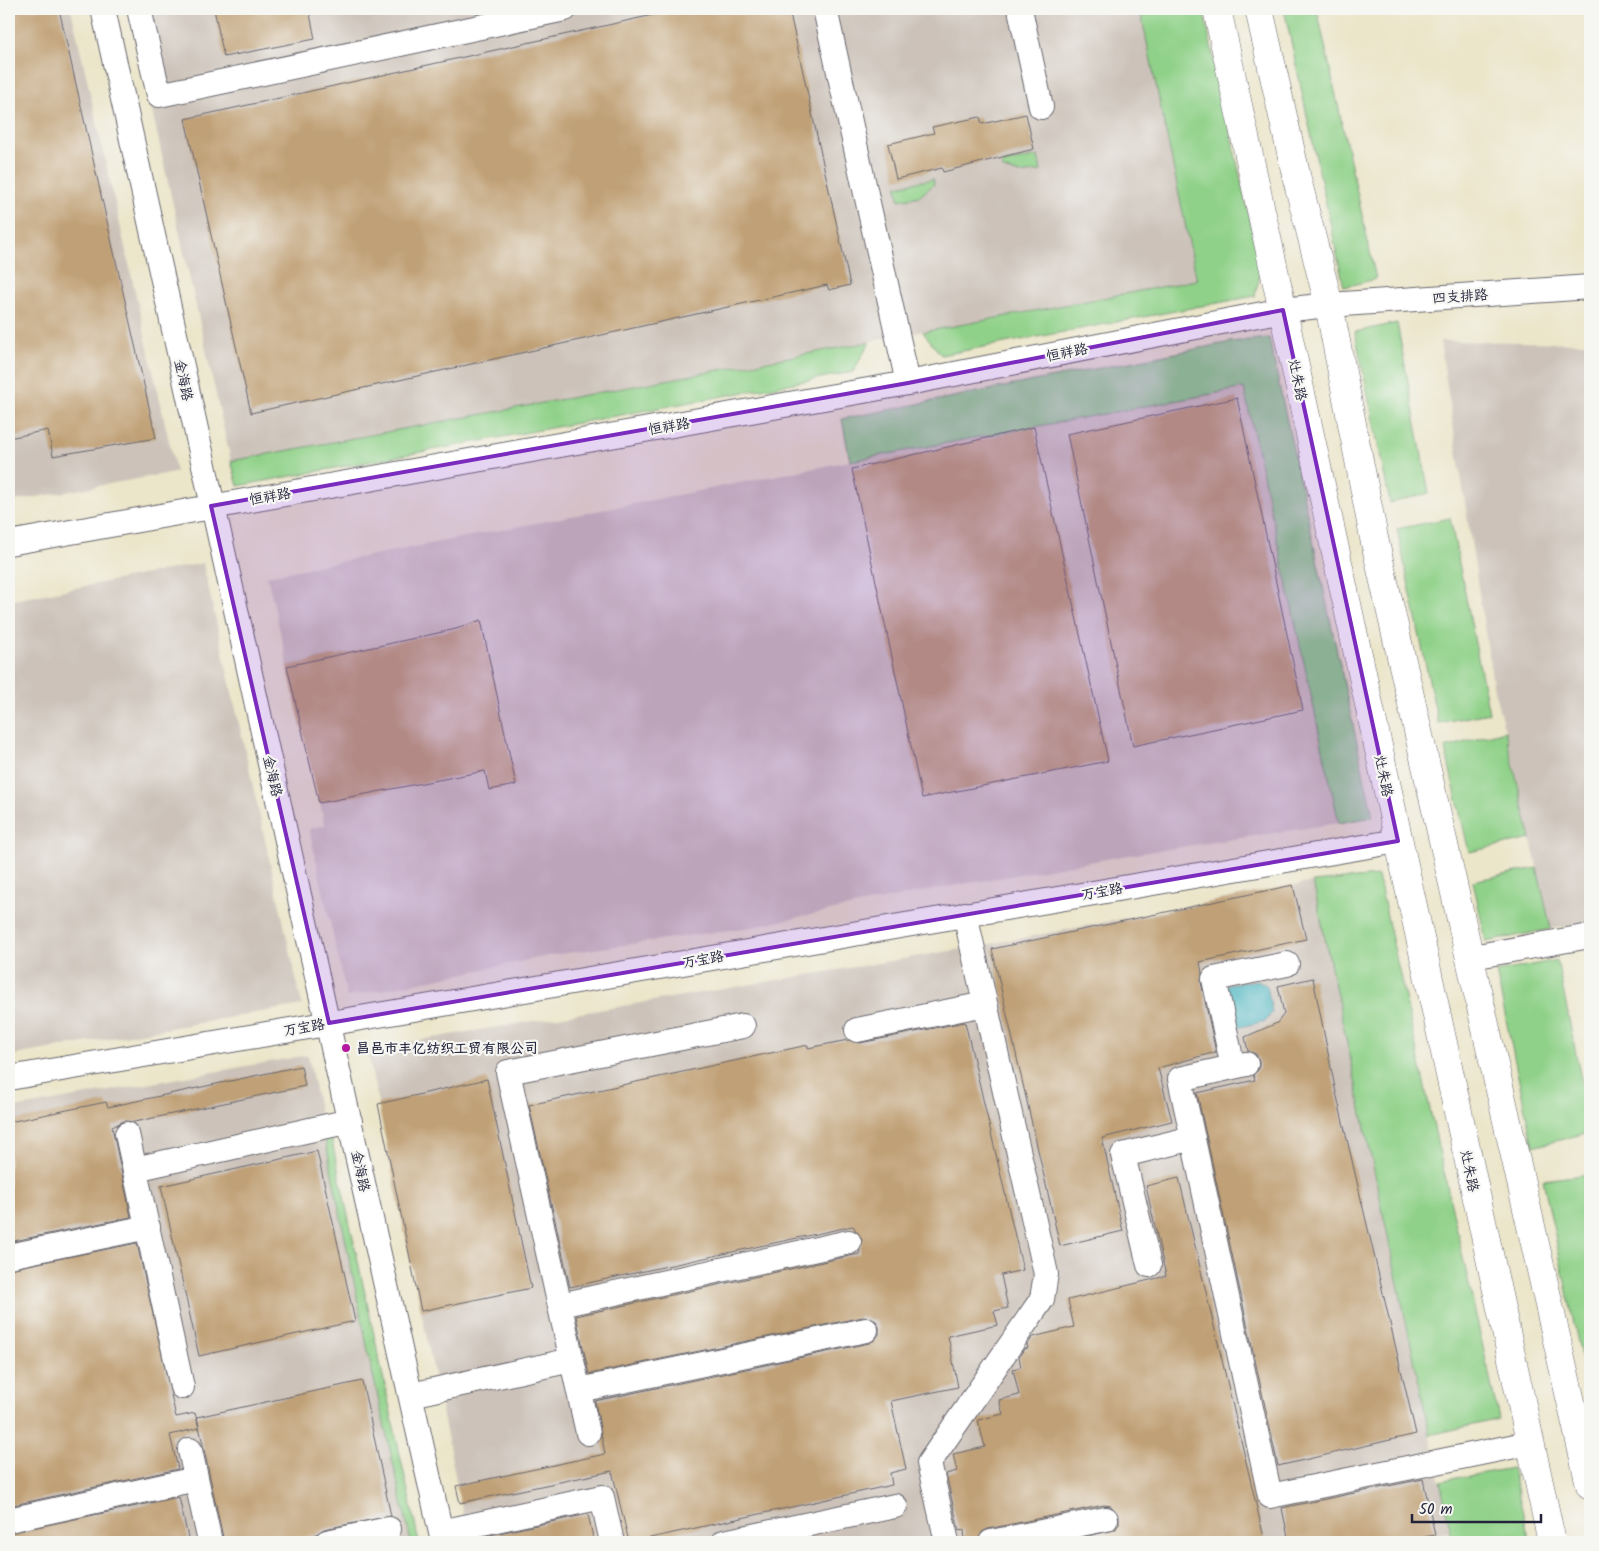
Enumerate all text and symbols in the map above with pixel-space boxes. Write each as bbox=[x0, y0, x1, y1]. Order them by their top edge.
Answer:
street label: 四支排路 bbox=[1431, 284, 1489, 310]
street label: 恒祥路 bbox=[1044, 338, 1090, 368]
street label: 金海路 bbox=[168, 357, 198, 403]
street label: 灶朱路 bbox=[1282, 357, 1312, 403]
street label: 恒祥路 bbox=[647, 413, 692, 441]
street label: 恒祥路 bbox=[248, 483, 293, 511]
street label: 金海路 bbox=[257, 753, 287, 799]
street label: 灶朱路 bbox=[1368, 753, 1398, 799]
street label: 万宝路 bbox=[1080, 878, 1125, 906]
street label: 万宝路 bbox=[681, 946, 726, 974]
street label: 万宝路 bbox=[282, 1014, 327, 1042]
place label: 昌邑市丰亿纺织工贸有限公司 bbox=[356, 1038, 538, 1060]
marker: 昌邑市丰亿纺织工贸有限公司 bbox=[340, 1042, 352, 1054]
street label: 金海路 bbox=[345, 1148, 375, 1194]
street label: 灶朱路 bbox=[1454, 1148, 1484, 1194]
scale bar bbox=[1412, 1491, 1540, 1523]
text: 50 m bbox=[1419, 1498, 1453, 1522]

